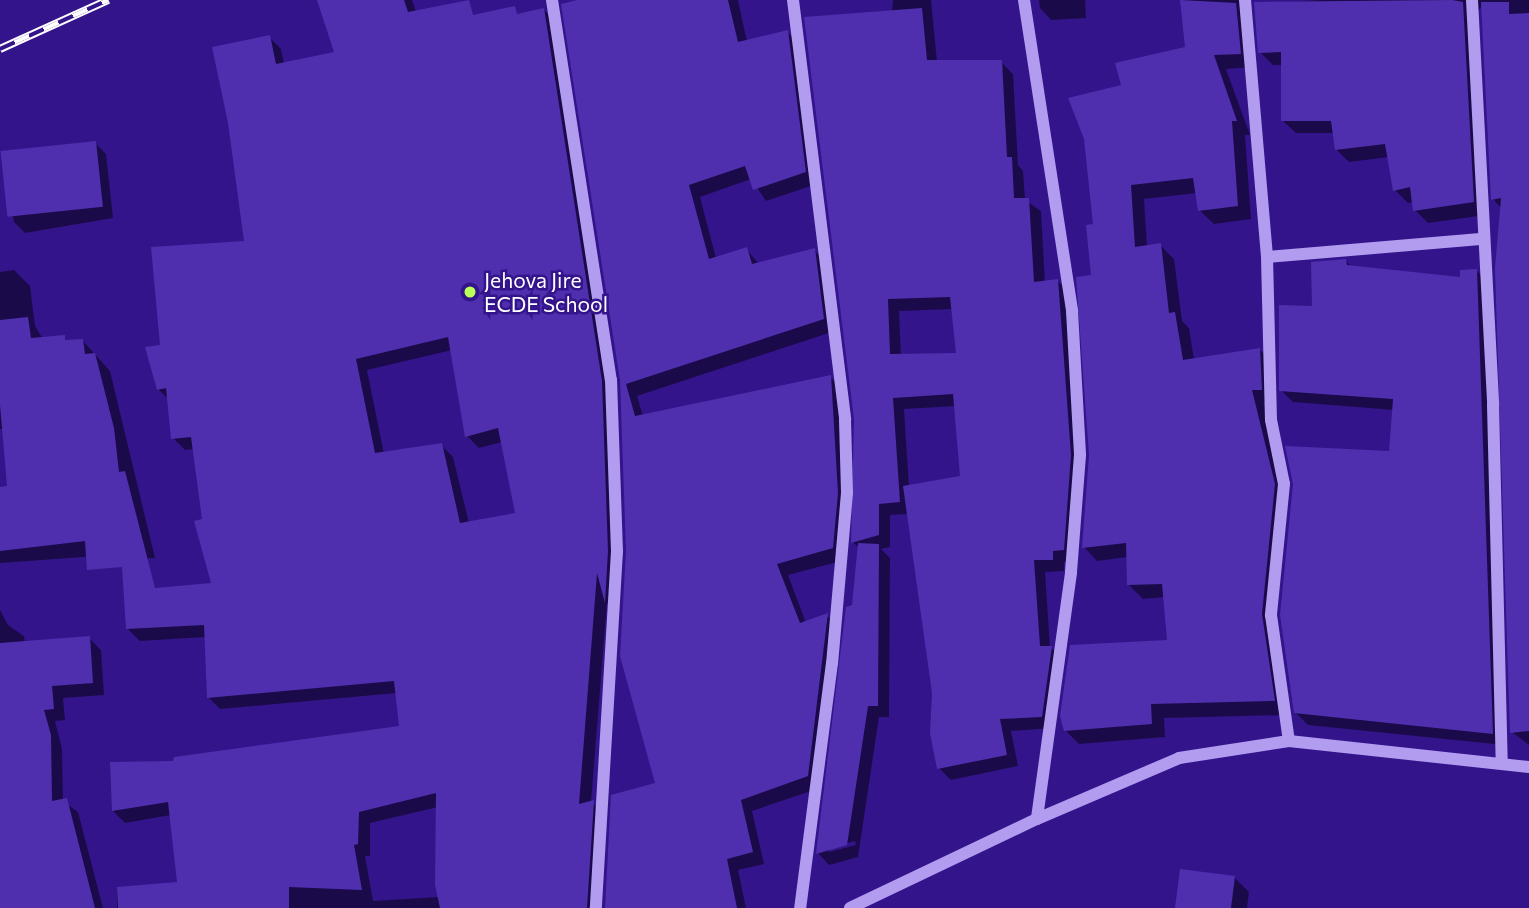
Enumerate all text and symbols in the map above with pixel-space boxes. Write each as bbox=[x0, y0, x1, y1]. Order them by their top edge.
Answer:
place label: Jehova Jire ECDE School bbox=[484, 267, 608, 317]
marker: Jehova Jire ECDE School bbox=[462, 284, 478, 300]

